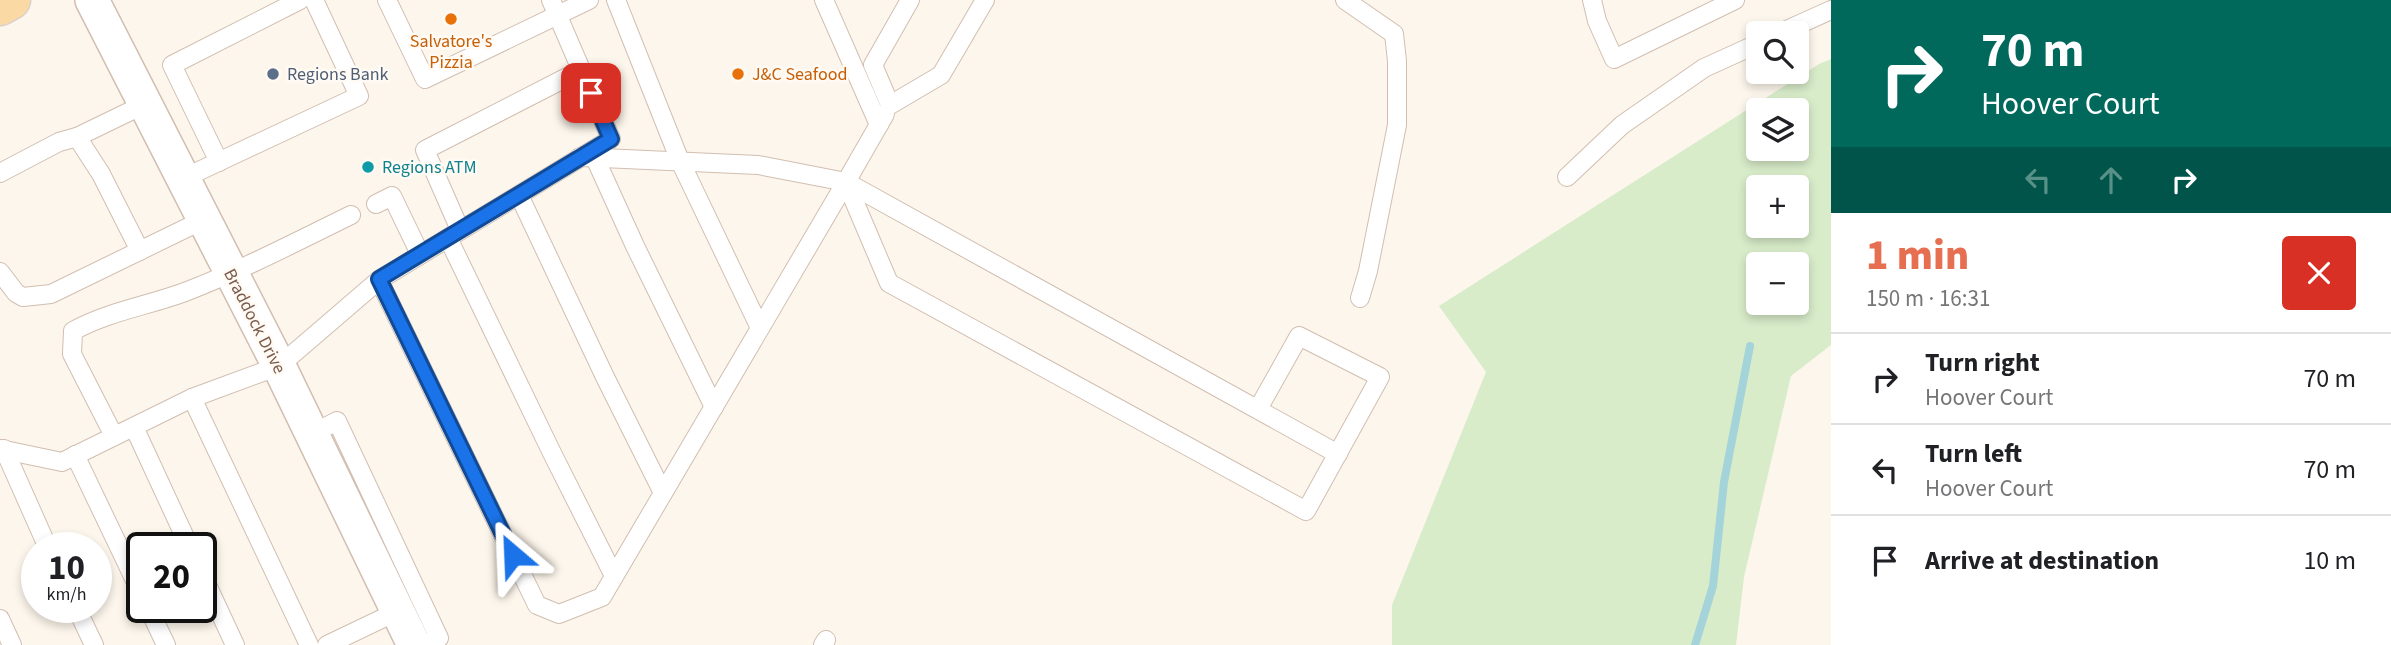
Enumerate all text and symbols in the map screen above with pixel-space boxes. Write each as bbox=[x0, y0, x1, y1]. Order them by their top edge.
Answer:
marker: Salvatore's Pizzia bbox=[443, 11, 459, 27]
text: 70 m bbox=[1981, 16, 2085, 86]
map controls bbox=[1746, 21, 1809, 315]
button: search bbox=[1746, 21, 1809, 84]
icon: right bbox=[1866, 28, 1957, 119]
place label: Salvatore's Pizzia bbox=[410, 29, 492, 75]
place label: Regions Bank bbox=[287, 62, 389, 87]
place label: J&C Seafood bbox=[752, 62, 847, 87]
pin bbox=[561, 63, 621, 123]
marker: Regions Bank bbox=[265, 66, 281, 82]
marker: J&C Seafood bbox=[730, 66, 746, 82]
icon: arrive bbox=[572, 74, 610, 112]
text: Hoover Court bbox=[1981, 81, 2160, 127]
button: layers bbox=[1746, 98, 1809, 161]
place label: Regions ATM bbox=[382, 155, 477, 180]
marker: Regions ATM bbox=[360, 159, 376, 175]
icon: left bbox=[2019, 161, 2057, 199]
icon: ahead bbox=[2092, 161, 2130, 199]
icon: right bbox=[2165, 161, 2203, 199]
button: + bbox=[1746, 175, 1809, 238]
text: 1 min bbox=[1866, 226, 1969, 286]
button: close bbox=[2282, 236, 2356, 310]
button: − bbox=[1746, 252, 1809, 315]
street label: Braddock Drive bbox=[217, 264, 292, 378]
text: 150 m · 16:31 bbox=[1866, 282, 1990, 315]
text: Turn right bbox=[1925, 344, 2040, 381]
icon: right bbox=[1866, 360, 1904, 398]
text: 70 m bbox=[2303, 360, 2356, 397]
text: Hoover Court bbox=[1925, 381, 2053, 414]
text: Turn left bbox=[1925, 435, 2022, 472]
icon: left bbox=[1866, 451, 1904, 489]
text: 70 m bbox=[2303, 451, 2356, 488]
text: Hoover Court bbox=[1925, 472, 2053, 505]
position arrow bbox=[476, 518, 550, 592]
speed limit sign: 20 bbox=[126, 532, 217, 623]
icon: arrive bbox=[1866, 542, 1904, 580]
text: Arrive at destination bbox=[1925, 542, 2159, 579]
text: 10 m bbox=[2303, 542, 2356, 579]
text: 10 bbox=[48, 543, 85, 593]
text: km/h bbox=[47, 582, 86, 607]

